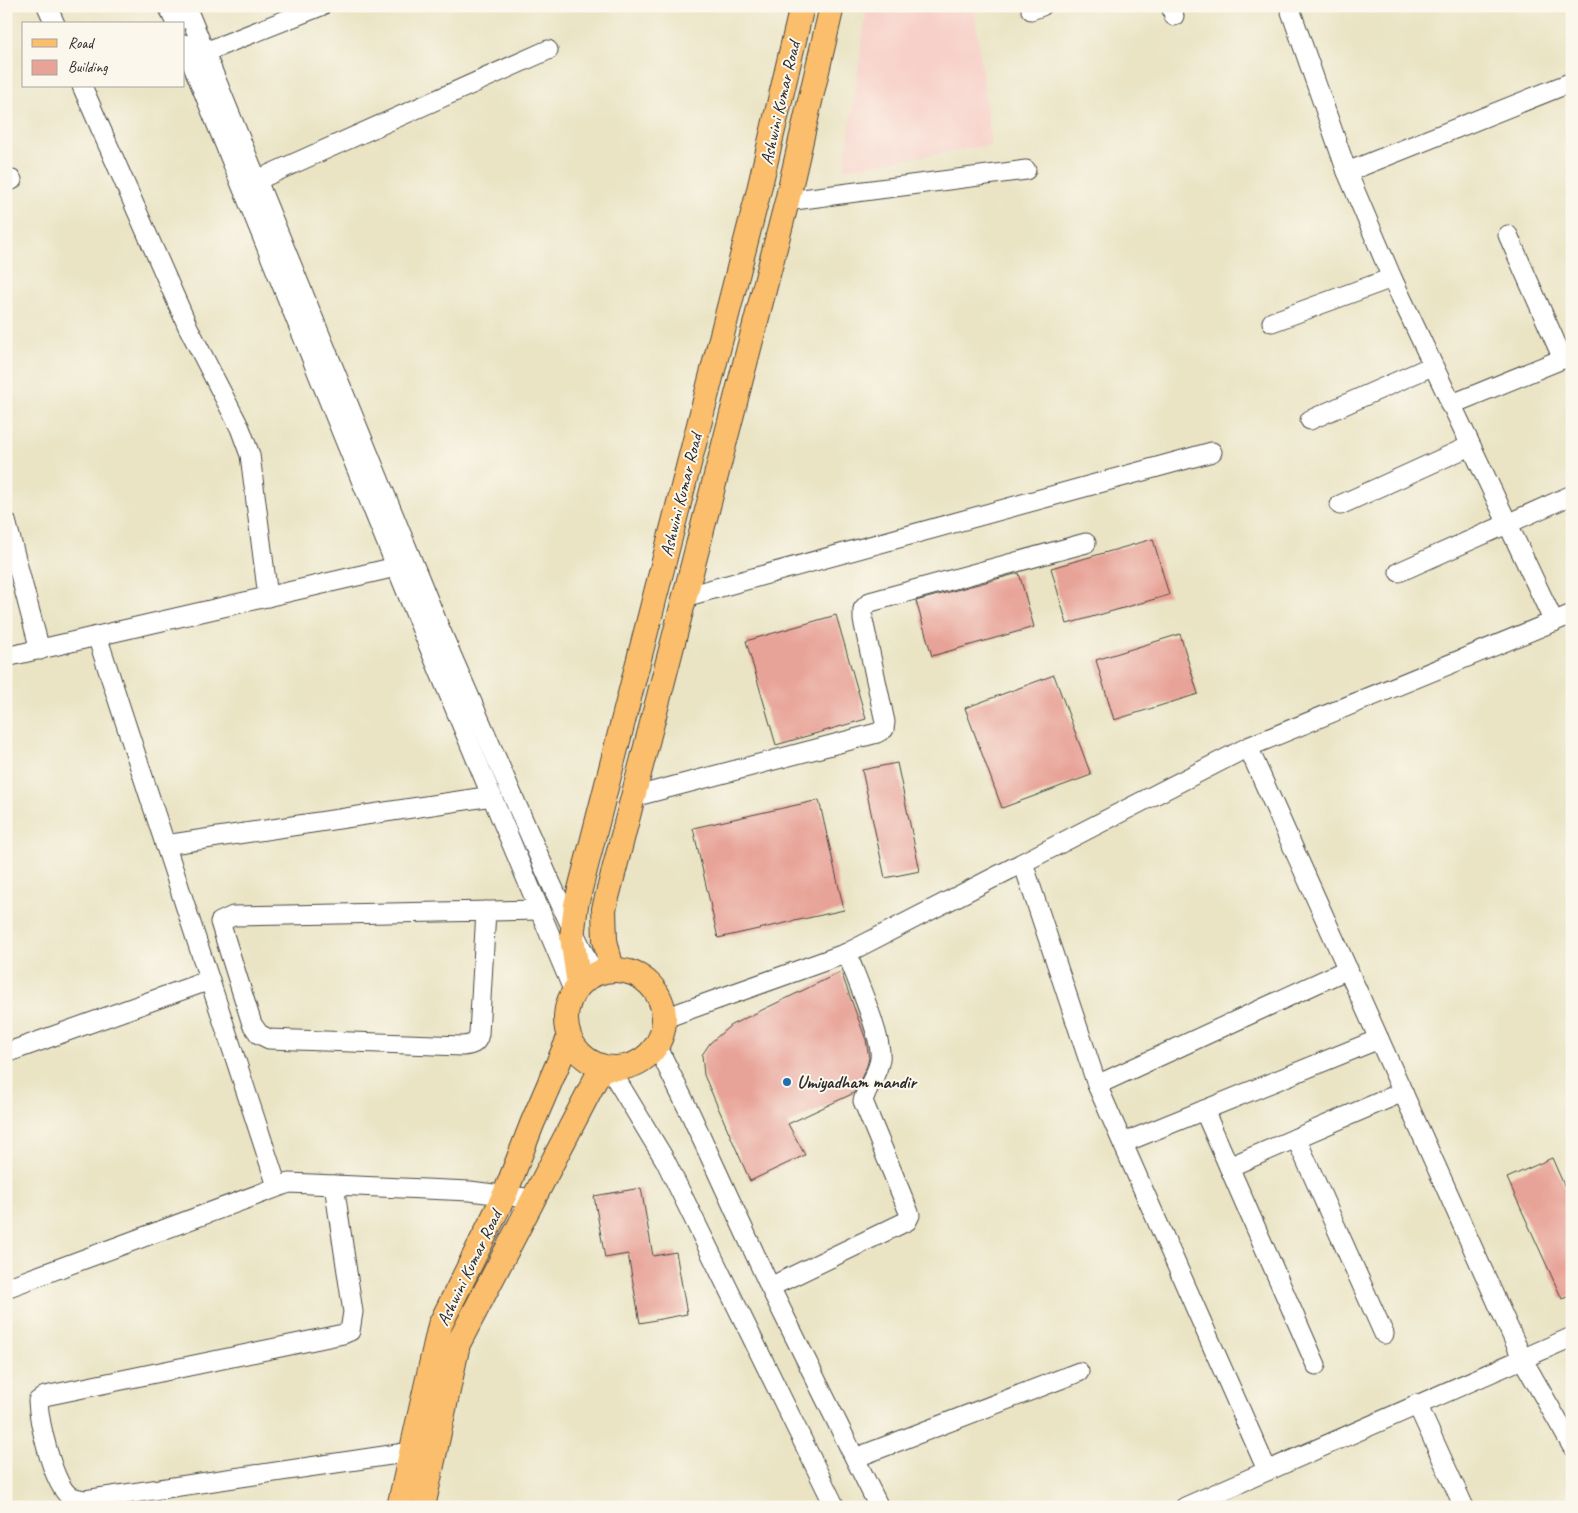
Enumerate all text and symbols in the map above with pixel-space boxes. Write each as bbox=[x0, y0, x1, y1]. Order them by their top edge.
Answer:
legend bbox=[22, 22, 185, 88]
text: Road bbox=[68, 34, 95, 53]
street label: Ashwini Kumar Road bbox=[755, 36, 806, 167]
text: Building bbox=[68, 58, 108, 77]
street label: Ashwini Kumar Road bbox=[655, 429, 708, 559]
place label: Umiyadham mandir bbox=[797, 1071, 918, 1093]
marker: Umiyadham mandir bbox=[781, 1076, 793, 1088]
street label: Ashwini Kumar Road bbox=[432, 1204, 508, 1329]

